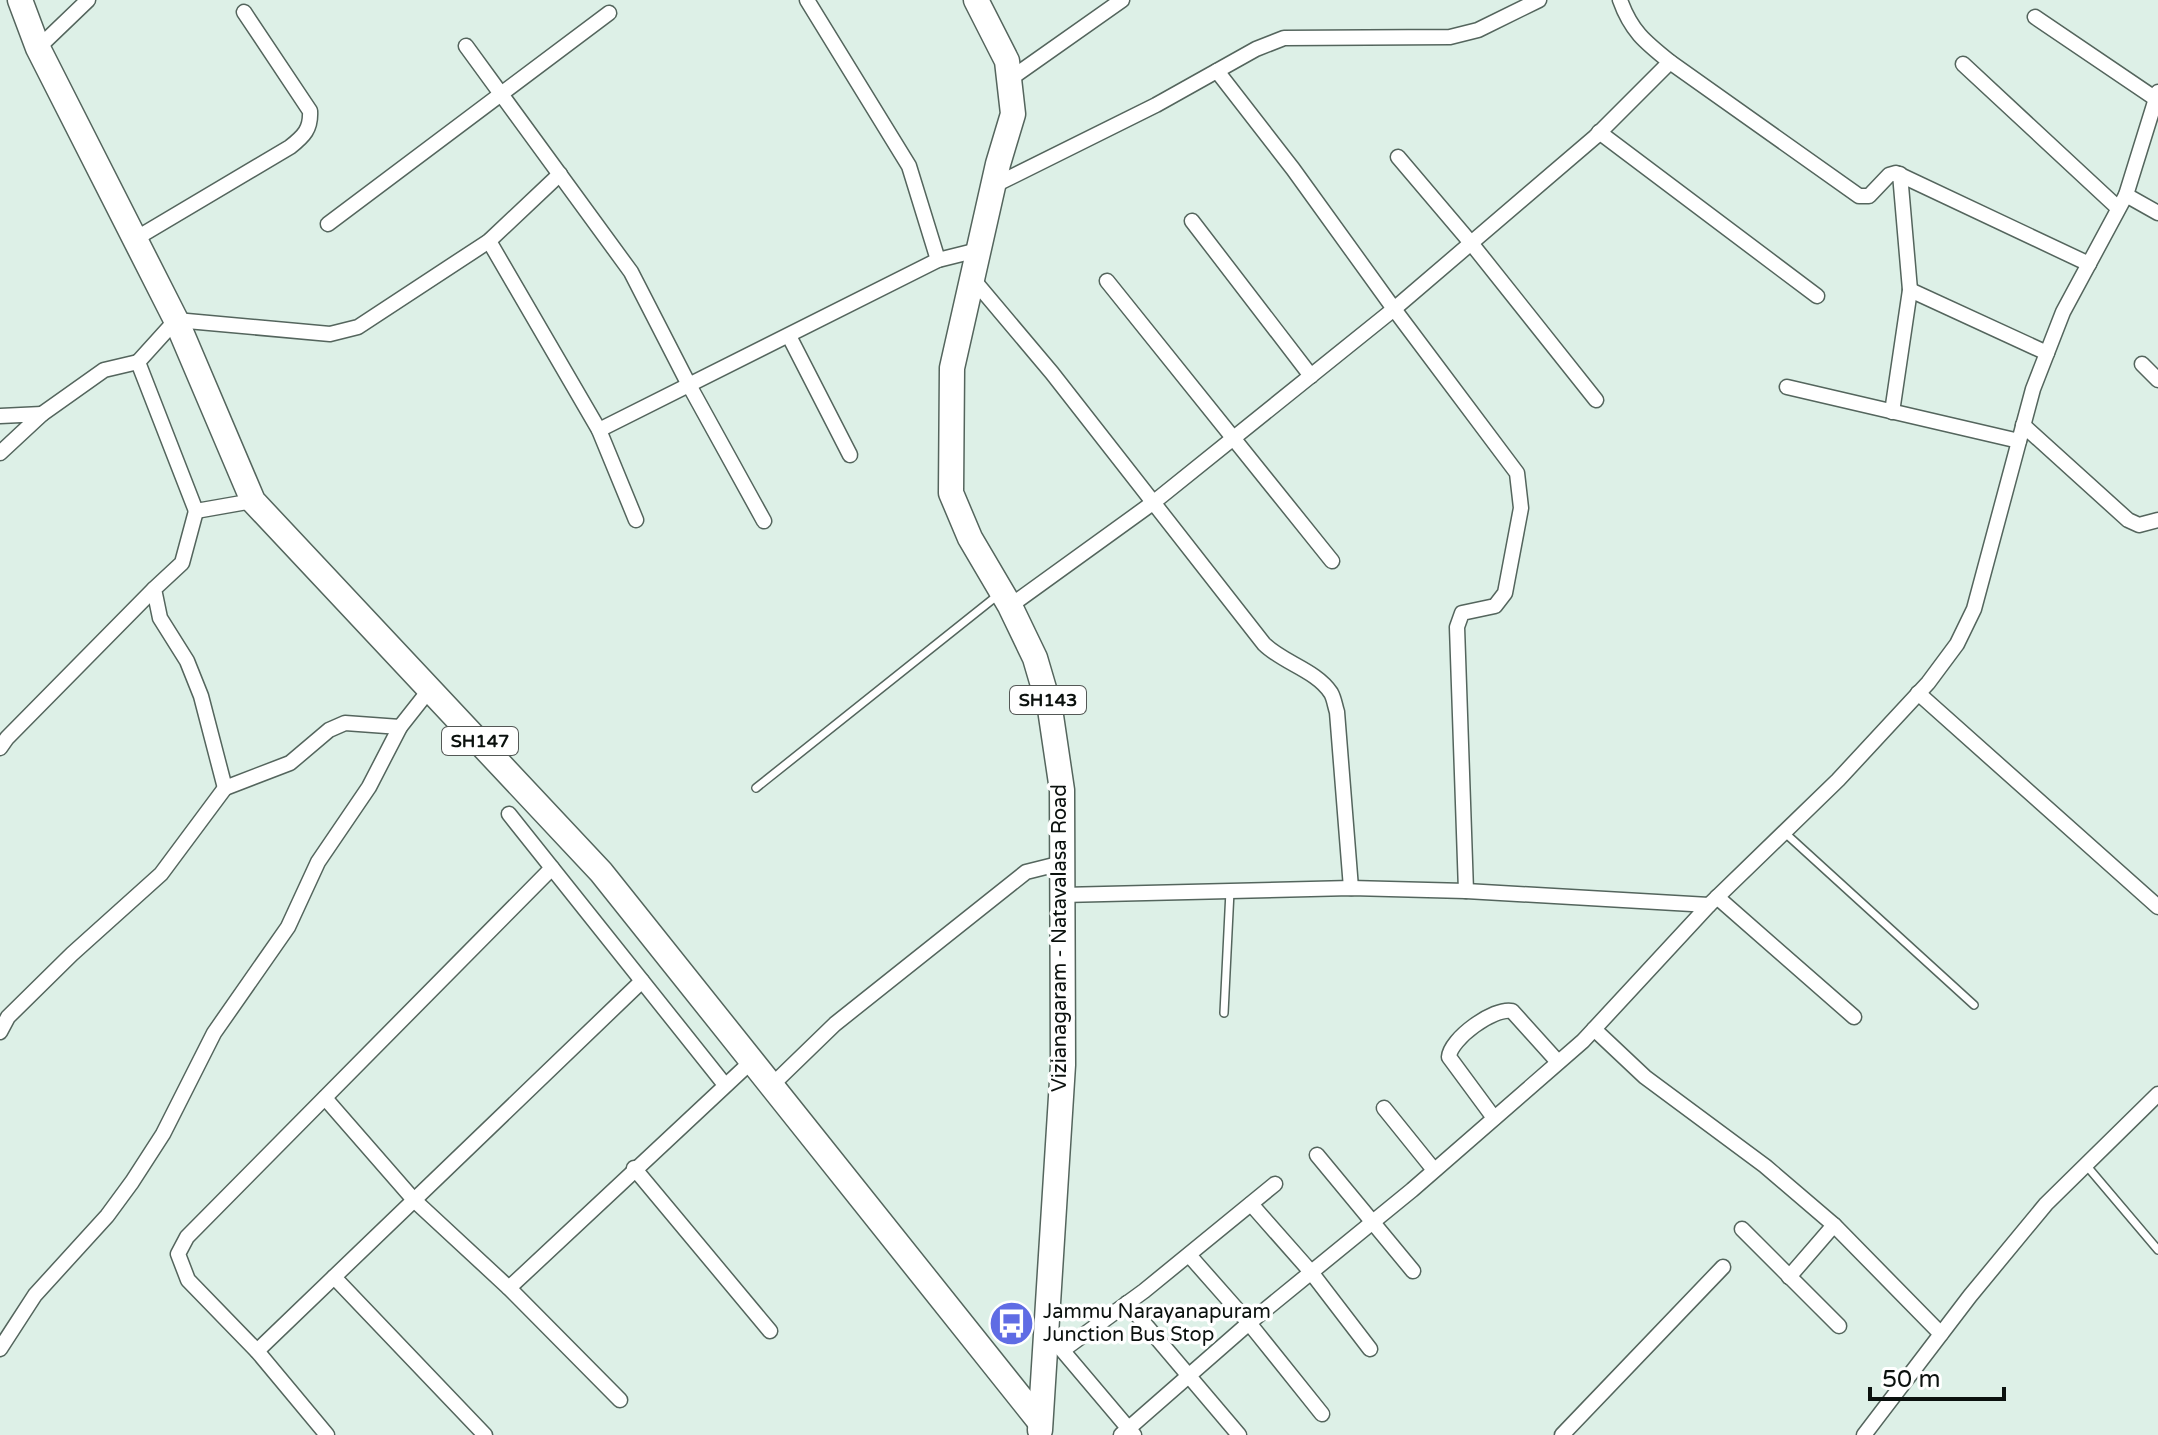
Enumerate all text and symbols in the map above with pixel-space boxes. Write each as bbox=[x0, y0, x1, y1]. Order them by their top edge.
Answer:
road number: SH143 bbox=[1010, 686, 1086, 714]
road number: SH147 bbox=[442, 727, 518, 755]
street label: Vizianagaram - Natavalasa Road bbox=[1048, 784, 1072, 1092]
bus stop icon: Jammu Narayanapuram Junction Bus Stop bbox=[988, 1300, 1036, 1348]
place label: Jammu Narayanapuram Junction Bus Stop bbox=[1043, 1300, 1271, 1347]
scale bar bbox=[1870, 1351, 2004, 1401]
text: 50 m bbox=[1882, 1365, 1940, 1394]

